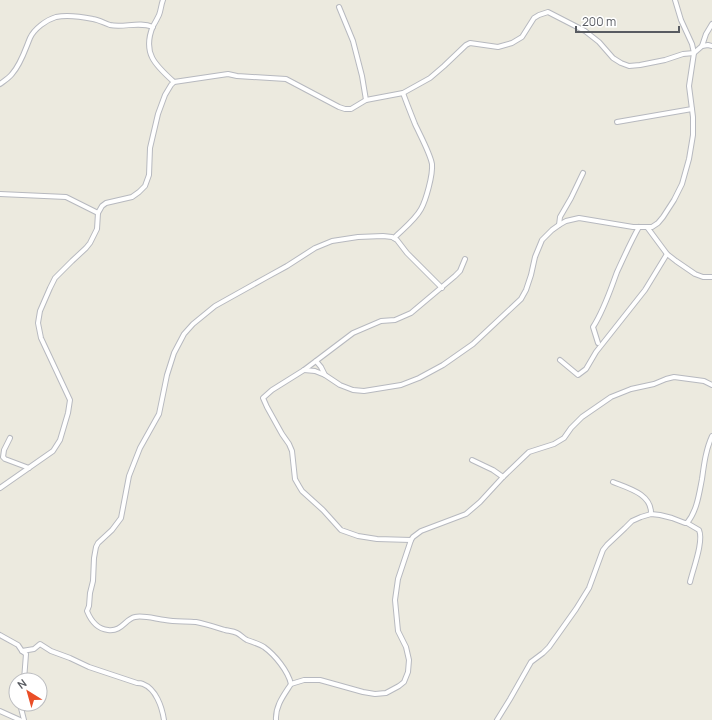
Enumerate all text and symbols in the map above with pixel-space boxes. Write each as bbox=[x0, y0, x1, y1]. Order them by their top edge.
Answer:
scale bar bbox=[576, 8, 679, 34]
text: 200 m bbox=[582, 13, 616, 30]
north arrow bbox=[8, 672, 48, 712]
text: N bbox=[14, 675, 29, 692]

